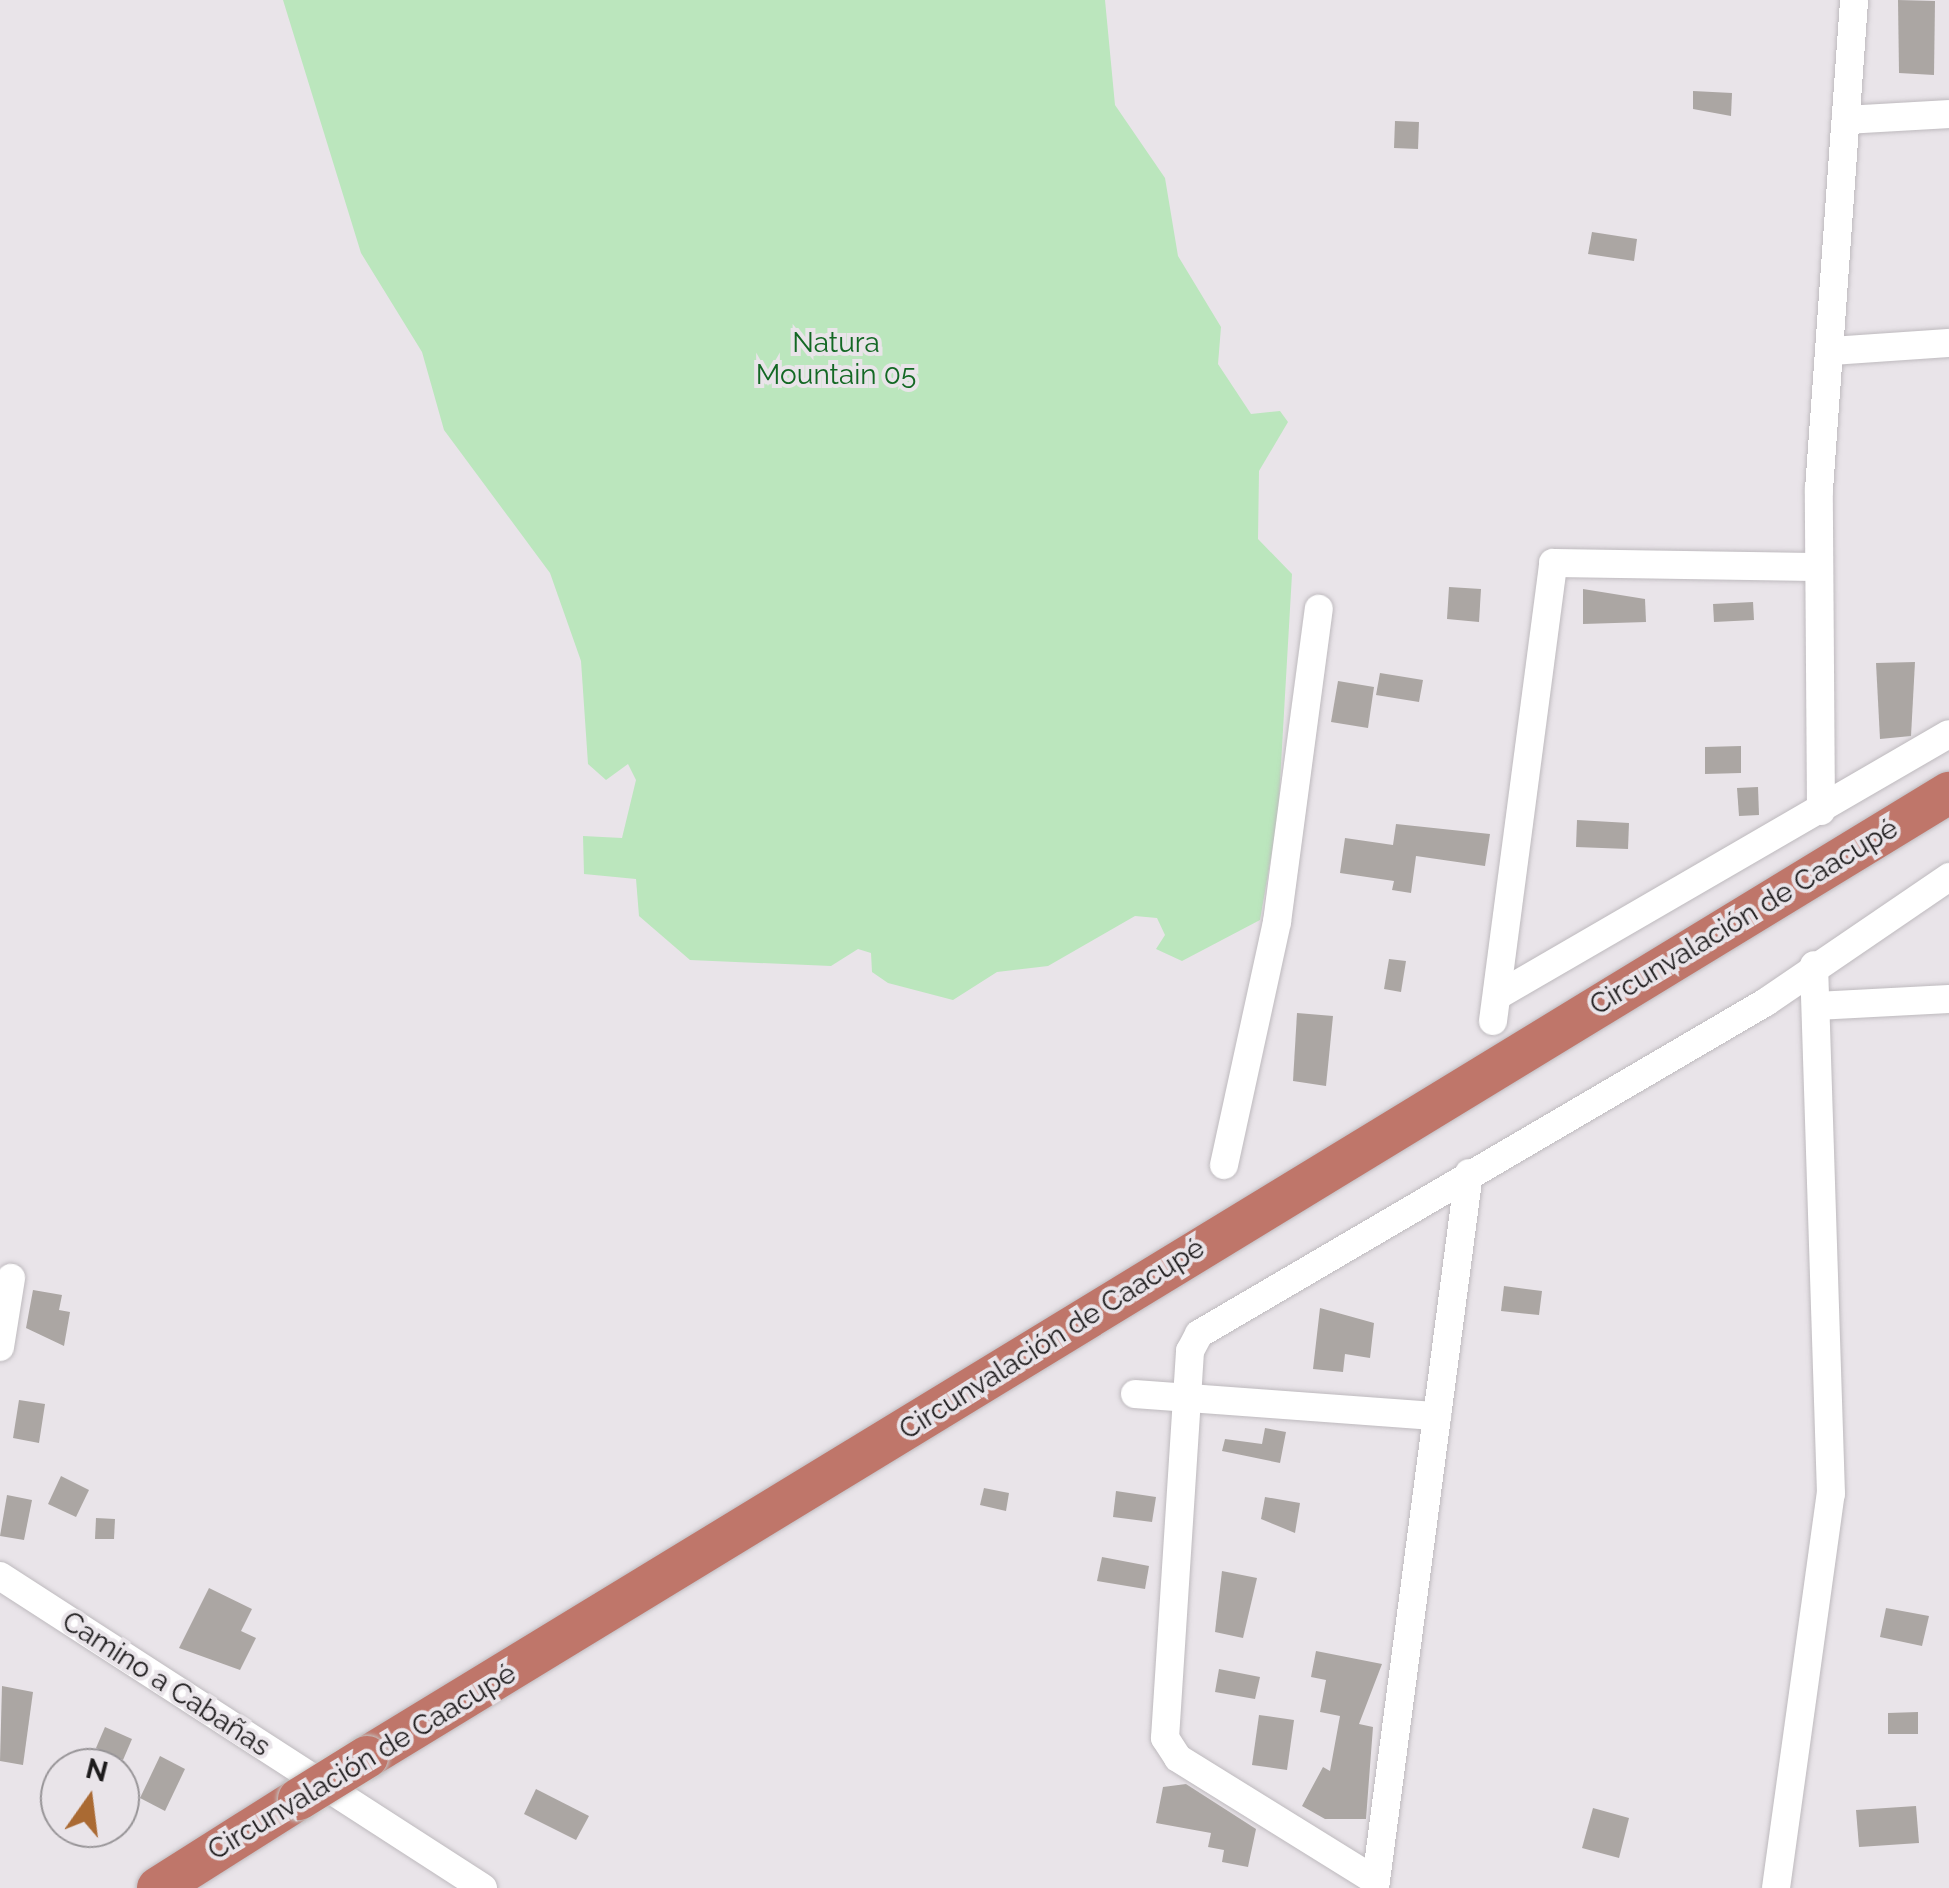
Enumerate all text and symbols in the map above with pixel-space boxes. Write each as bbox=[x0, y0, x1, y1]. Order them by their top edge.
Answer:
park label: Natura Mountain 05 bbox=[756, 326, 916, 392]
street label: Circunvalación de Caacupé bbox=[1584, 812, 1904, 1022]
street label: Circunvalación de Caacupé bbox=[893, 1231, 1211, 1447]
street label: Camino a Cabañas bbox=[56, 1604, 276, 1764]
street label: Circunvalación de Caacupé bbox=[202, 1657, 522, 1867]
north arrow bbox=[40, 1748, 140, 1848]
text: N bbox=[83, 1752, 111, 1789]

